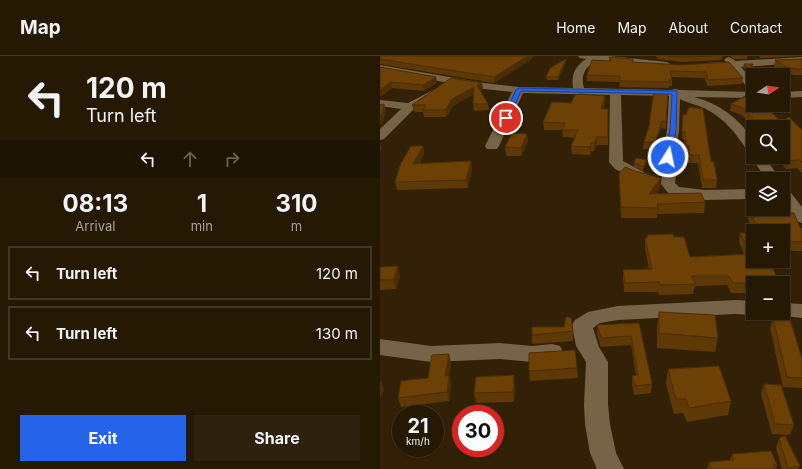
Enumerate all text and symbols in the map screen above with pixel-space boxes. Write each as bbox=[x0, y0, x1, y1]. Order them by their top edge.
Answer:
text: Map bbox=[20, 16, 61, 39]
text: Home bbox=[556, 19, 595, 36]
text: Map bbox=[617, 19, 647, 36]
text: About bbox=[669, 19, 708, 36]
text: Contact bbox=[730, 19, 782, 36]
north arrow bbox=[746, 68, 790, 112]
map controls bbox=[746, 68, 790, 320]
text: 120 m bbox=[86, 71, 167, 105]
icon: left bbox=[20, 72, 72, 124]
pin bbox=[489, 101, 523, 135]
text: Turn left bbox=[86, 105, 156, 126]
icon: arrive bbox=[495, 107, 517, 129]
button: search bbox=[746, 120, 790, 164]
position arrow bbox=[647, 136, 689, 178]
icon: left bbox=[137, 148, 159, 170]
icon: ahead bbox=[179, 148, 201, 170]
icon: right bbox=[221, 148, 243, 170]
button: layers bbox=[746, 172, 790, 216]
text: 08:13 bbox=[63, 189, 128, 218]
text: 1 bbox=[197, 189, 207, 218]
text: 310 bbox=[275, 189, 317, 218]
text: Arrival bbox=[75, 218, 115, 234]
text: min bbox=[191, 218, 213, 234]
text: m bbox=[291, 218, 302, 234]
button: + bbox=[746, 224, 790, 268]
icon: left bbox=[22, 262, 44, 284]
text: Turn left bbox=[56, 264, 117, 283]
text: 120 m bbox=[316, 264, 358, 283]
button: − bbox=[746, 276, 790, 320]
icon: left bbox=[22, 322, 44, 344]
text: Turn left bbox=[56, 324, 117, 343]
text: 130 m bbox=[316, 324, 358, 343]
speed limit sign: 30 bbox=[452, 405, 504, 457]
text: 21 bbox=[407, 414, 429, 438]
button: Exit bbox=[20, 415, 186, 461]
button: Share bbox=[194, 415, 360, 461]
text: km/h bbox=[406, 435, 430, 447]

